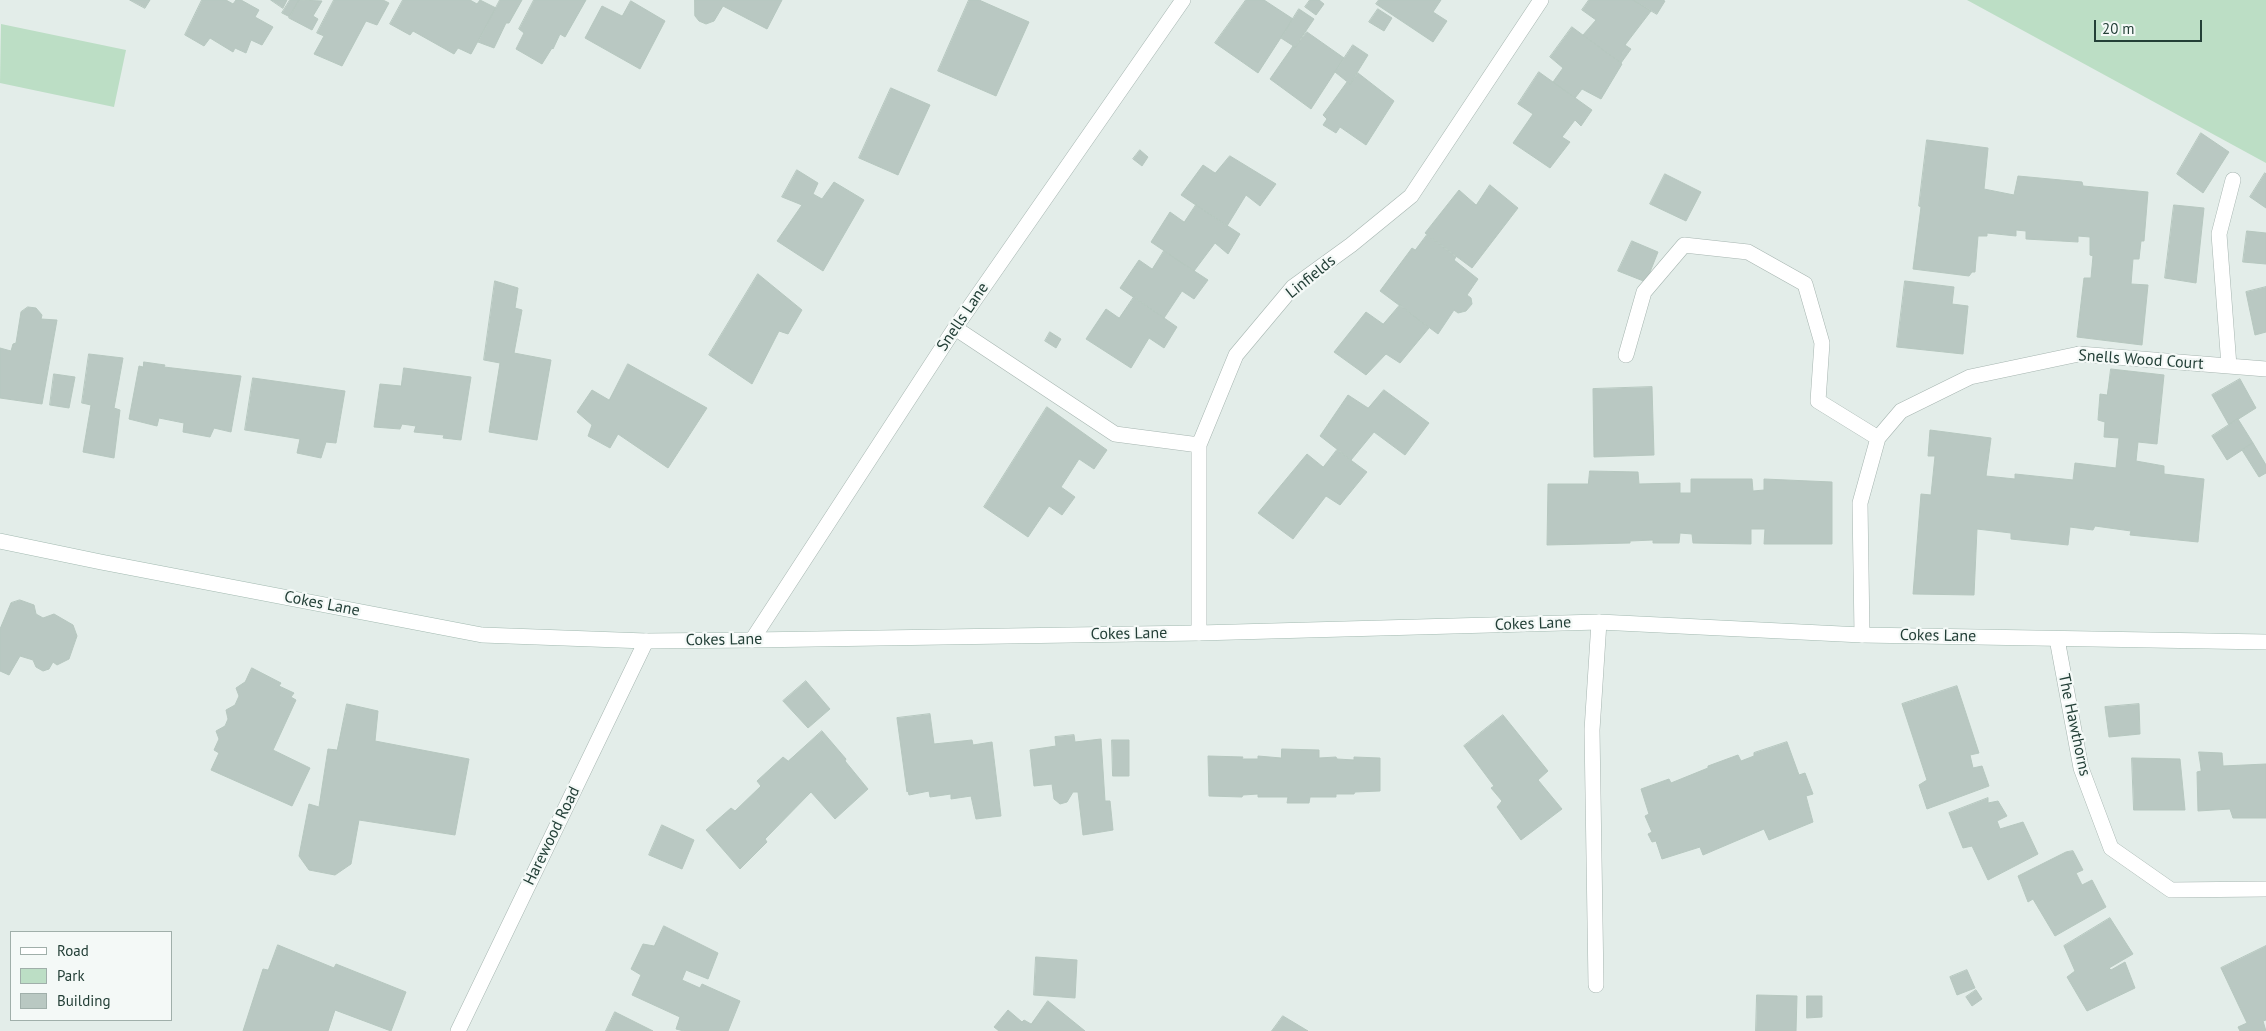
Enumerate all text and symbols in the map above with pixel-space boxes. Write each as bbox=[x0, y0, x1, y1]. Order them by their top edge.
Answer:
scale bar bbox=[2096, 10, 2204, 42]
text: 20 m bbox=[2102, 19, 2135, 38]
street label: Linfields bbox=[1282, 251, 1340, 303]
street label: Snells Lane bbox=[933, 279, 993, 355]
street label: Snells Wood Court bbox=[2078, 346, 2204, 374]
street label: Cokes Lane bbox=[283, 587, 361, 621]
street label: Cokes Lane bbox=[1494, 613, 1572, 635]
street label: Cokes Lane bbox=[1091, 624, 1167, 644]
street label: Cokes Lane bbox=[1900, 626, 1976, 646]
street label: Cokes Lane bbox=[686, 630, 762, 650]
street label: The Hawthorns bbox=[2054, 672, 2094, 778]
street label: Harewood Road bbox=[520, 783, 584, 889]
legend bbox=[10, 931, 172, 1021]
text: Road bbox=[57, 941, 89, 960]
text: Park bbox=[57, 966, 85, 985]
text: Building bbox=[57, 991, 111, 1010]

